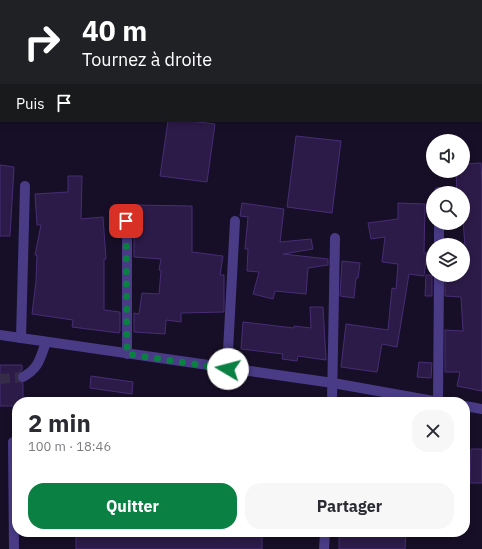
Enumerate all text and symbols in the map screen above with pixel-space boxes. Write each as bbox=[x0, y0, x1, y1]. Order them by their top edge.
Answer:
text: 40 m bbox=[82, 12, 147, 49]
icon: right bbox=[16, 16, 68, 68]
text: Tournez à droite bbox=[82, 48, 212, 71]
icon: arrive bbox=[53, 92, 75, 114]
text: Puis bbox=[16, 94, 45, 113]
map controls bbox=[426, 134, 470, 282]
button: sound bbox=[426, 134, 470, 178]
button: search bbox=[426, 186, 470, 230]
pin bbox=[109, 204, 143, 238]
icon: arrive bbox=[115, 210, 137, 232]
button: layers bbox=[426, 238, 470, 282]
position arrow bbox=[207, 348, 249, 390]
text: 2 min bbox=[28, 407, 91, 439]
button: close bbox=[412, 410, 454, 452]
text: 100 m · 18:46 bbox=[28, 438, 111, 455]
button: Quitter bbox=[28, 483, 237, 529]
button: Partager bbox=[245, 483, 454, 529]

